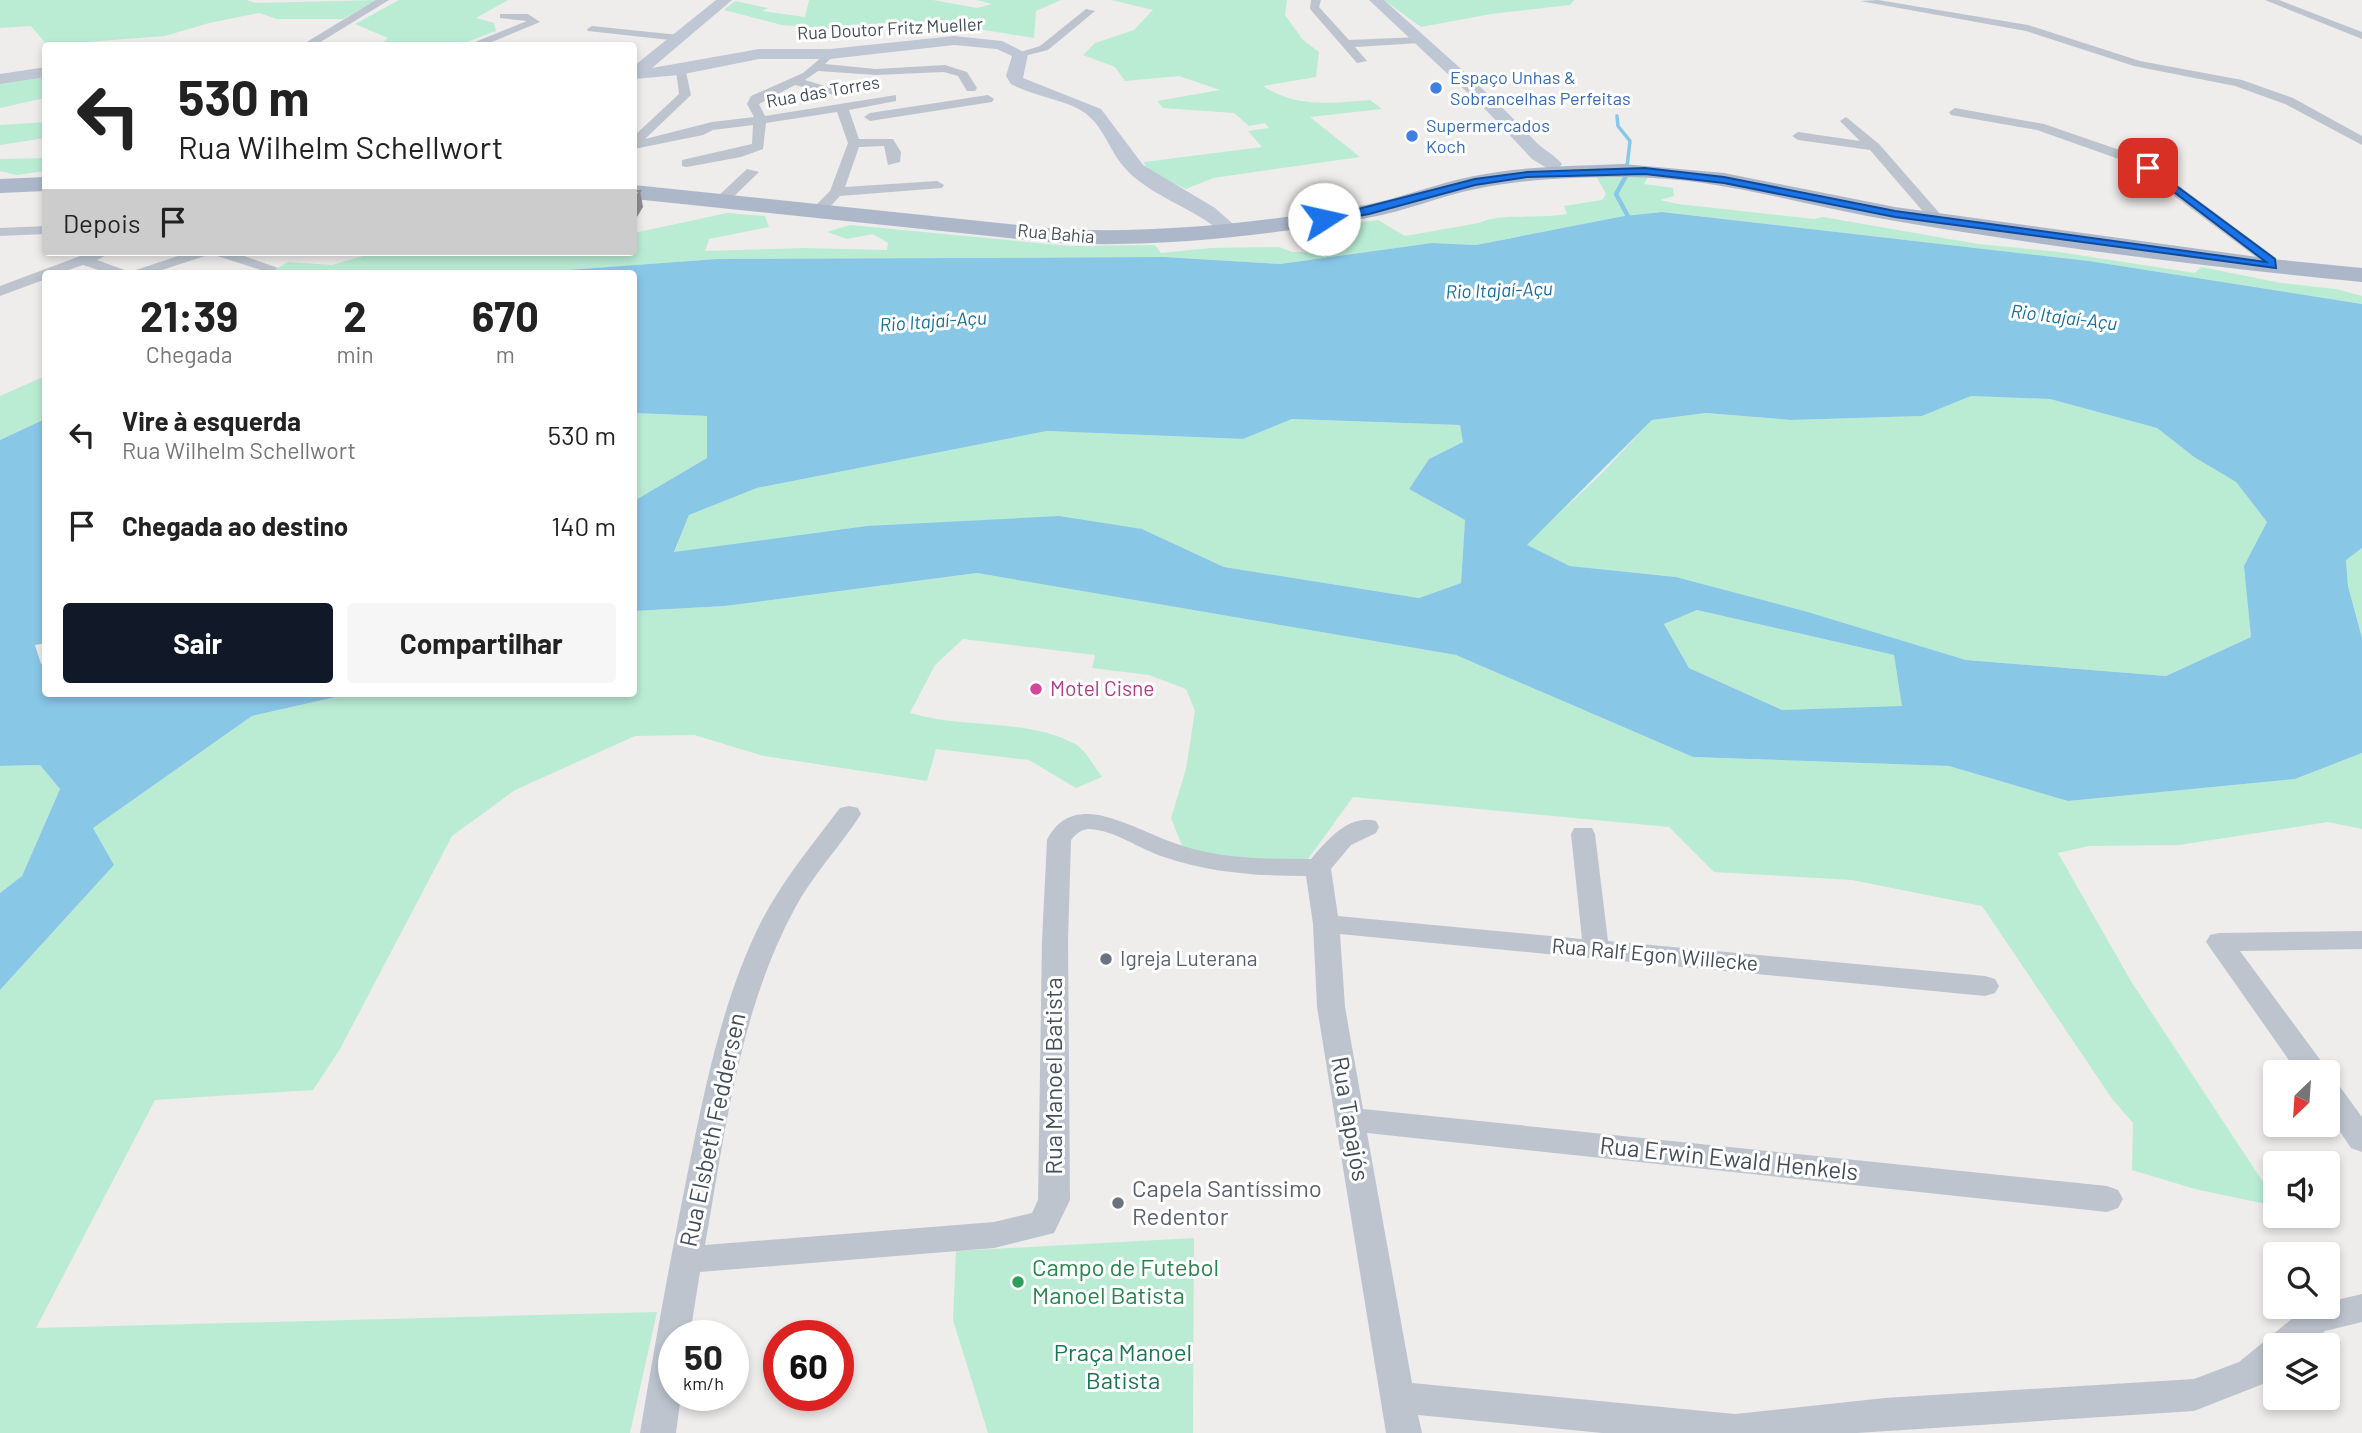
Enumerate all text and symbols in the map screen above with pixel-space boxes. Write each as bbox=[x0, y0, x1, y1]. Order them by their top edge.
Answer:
street label: Rua Doutor Fritz Mueller bbox=[796, 12, 984, 44]
place label: Espaço Unhas & Sobrancelhas Perfeitas bbox=[1450, 66, 1631, 109]
text: 530 m bbox=[178, 67, 310, 126]
icon: left bbox=[63, 70, 154, 161]
street label: Rua das Torres bbox=[764, 70, 881, 112]
marker: Espaço Unhas & Sobrancelhas Perfeitas bbox=[1428, 80, 1444, 96]
place label: Supermercados Koch bbox=[1426, 114, 1550, 157]
text: Rua Wilhelm Schellwort bbox=[178, 127, 503, 165]
marker: Supermercados Koch bbox=[1404, 128, 1420, 144]
pin bbox=[2118, 138, 2178, 198]
icon: arrive bbox=[2129, 149, 2167, 187]
position arrow bbox=[1287, 182, 1361, 256]
icon: arrive bbox=[154, 203, 192, 241]
text: Depois bbox=[63, 207, 140, 238]
street label: Rua Bahia bbox=[1017, 219, 1096, 247]
water label: Rio Itajaí-Açu bbox=[1445, 276, 1553, 303]
text: 21:39 bbox=[140, 290, 238, 340]
text: 2 bbox=[343, 290, 367, 340]
text: 670 bbox=[472, 290, 539, 340]
water label: Rio Itajaí-Açu bbox=[2009, 299, 2119, 334]
water label: Rio Itajaí-Açu bbox=[879, 305, 987, 336]
text: Chegada bbox=[146, 340, 233, 368]
text: min bbox=[336, 340, 374, 368]
text: m bbox=[496, 340, 515, 368]
text: Vire à esquerda bbox=[122, 405, 301, 436]
icon: left bbox=[63, 416, 101, 454]
text: 530 m bbox=[548, 419, 616, 450]
text: Rua Wilhelm Schellwort bbox=[122, 436, 356, 464]
icon: arrive bbox=[63, 507, 101, 545]
text: Chegada ao destino bbox=[122, 510, 348, 541]
text: 140 m bbox=[551, 510, 616, 541]
button: Sair bbox=[63, 603, 333, 683]
button: Compartilhar bbox=[347, 603, 616, 683]
place label: Motel Cisne bbox=[1050, 675, 1154, 700]
marker: Motel Cisne bbox=[1028, 681, 1044, 697]
street label: Rua Ralf Egon Willecke bbox=[1551, 932, 1759, 975]
place label: Igreja Luterana bbox=[1120, 945, 1258, 970]
marker: Igreja Luterana bbox=[1098, 951, 1114, 967]
street label: Rua Manoel Batista bbox=[1038, 977, 1067, 1175]
street label: Rua Elsbeth Feddersen bbox=[673, 1010, 751, 1249]
street label: Rua Tapajós bbox=[1326, 1054, 1377, 1183]
north arrow bbox=[2263, 1060, 2340, 1138]
map controls bbox=[2263, 1060, 2340, 1410]
street label: Rua Erwin Ewald Henkels bbox=[1598, 1130, 1860, 1186]
button: sound bbox=[2263, 1151, 2340, 1228]
place label: Capela Santíssimo Redentor bbox=[1132, 1173, 1322, 1230]
marker: Capela Santíssimo Redentor bbox=[1110, 1195, 1126, 1211]
button: search bbox=[2263, 1242, 2340, 1319]
place label: Campo de Futebol Manoel Batista bbox=[1032, 1252, 1219, 1309]
marker: Campo de Futebol Manoel Batista bbox=[1010, 1274, 1026, 1290]
speed limit sign: 60 bbox=[763, 1320, 854, 1411]
button: layers bbox=[2263, 1333, 2340, 1410]
text: 50 bbox=[684, 1335, 723, 1377]
park label: Praça Manoel Batista bbox=[1054, 1337, 1192, 1394]
text: km/h bbox=[683, 1372, 724, 1394]

